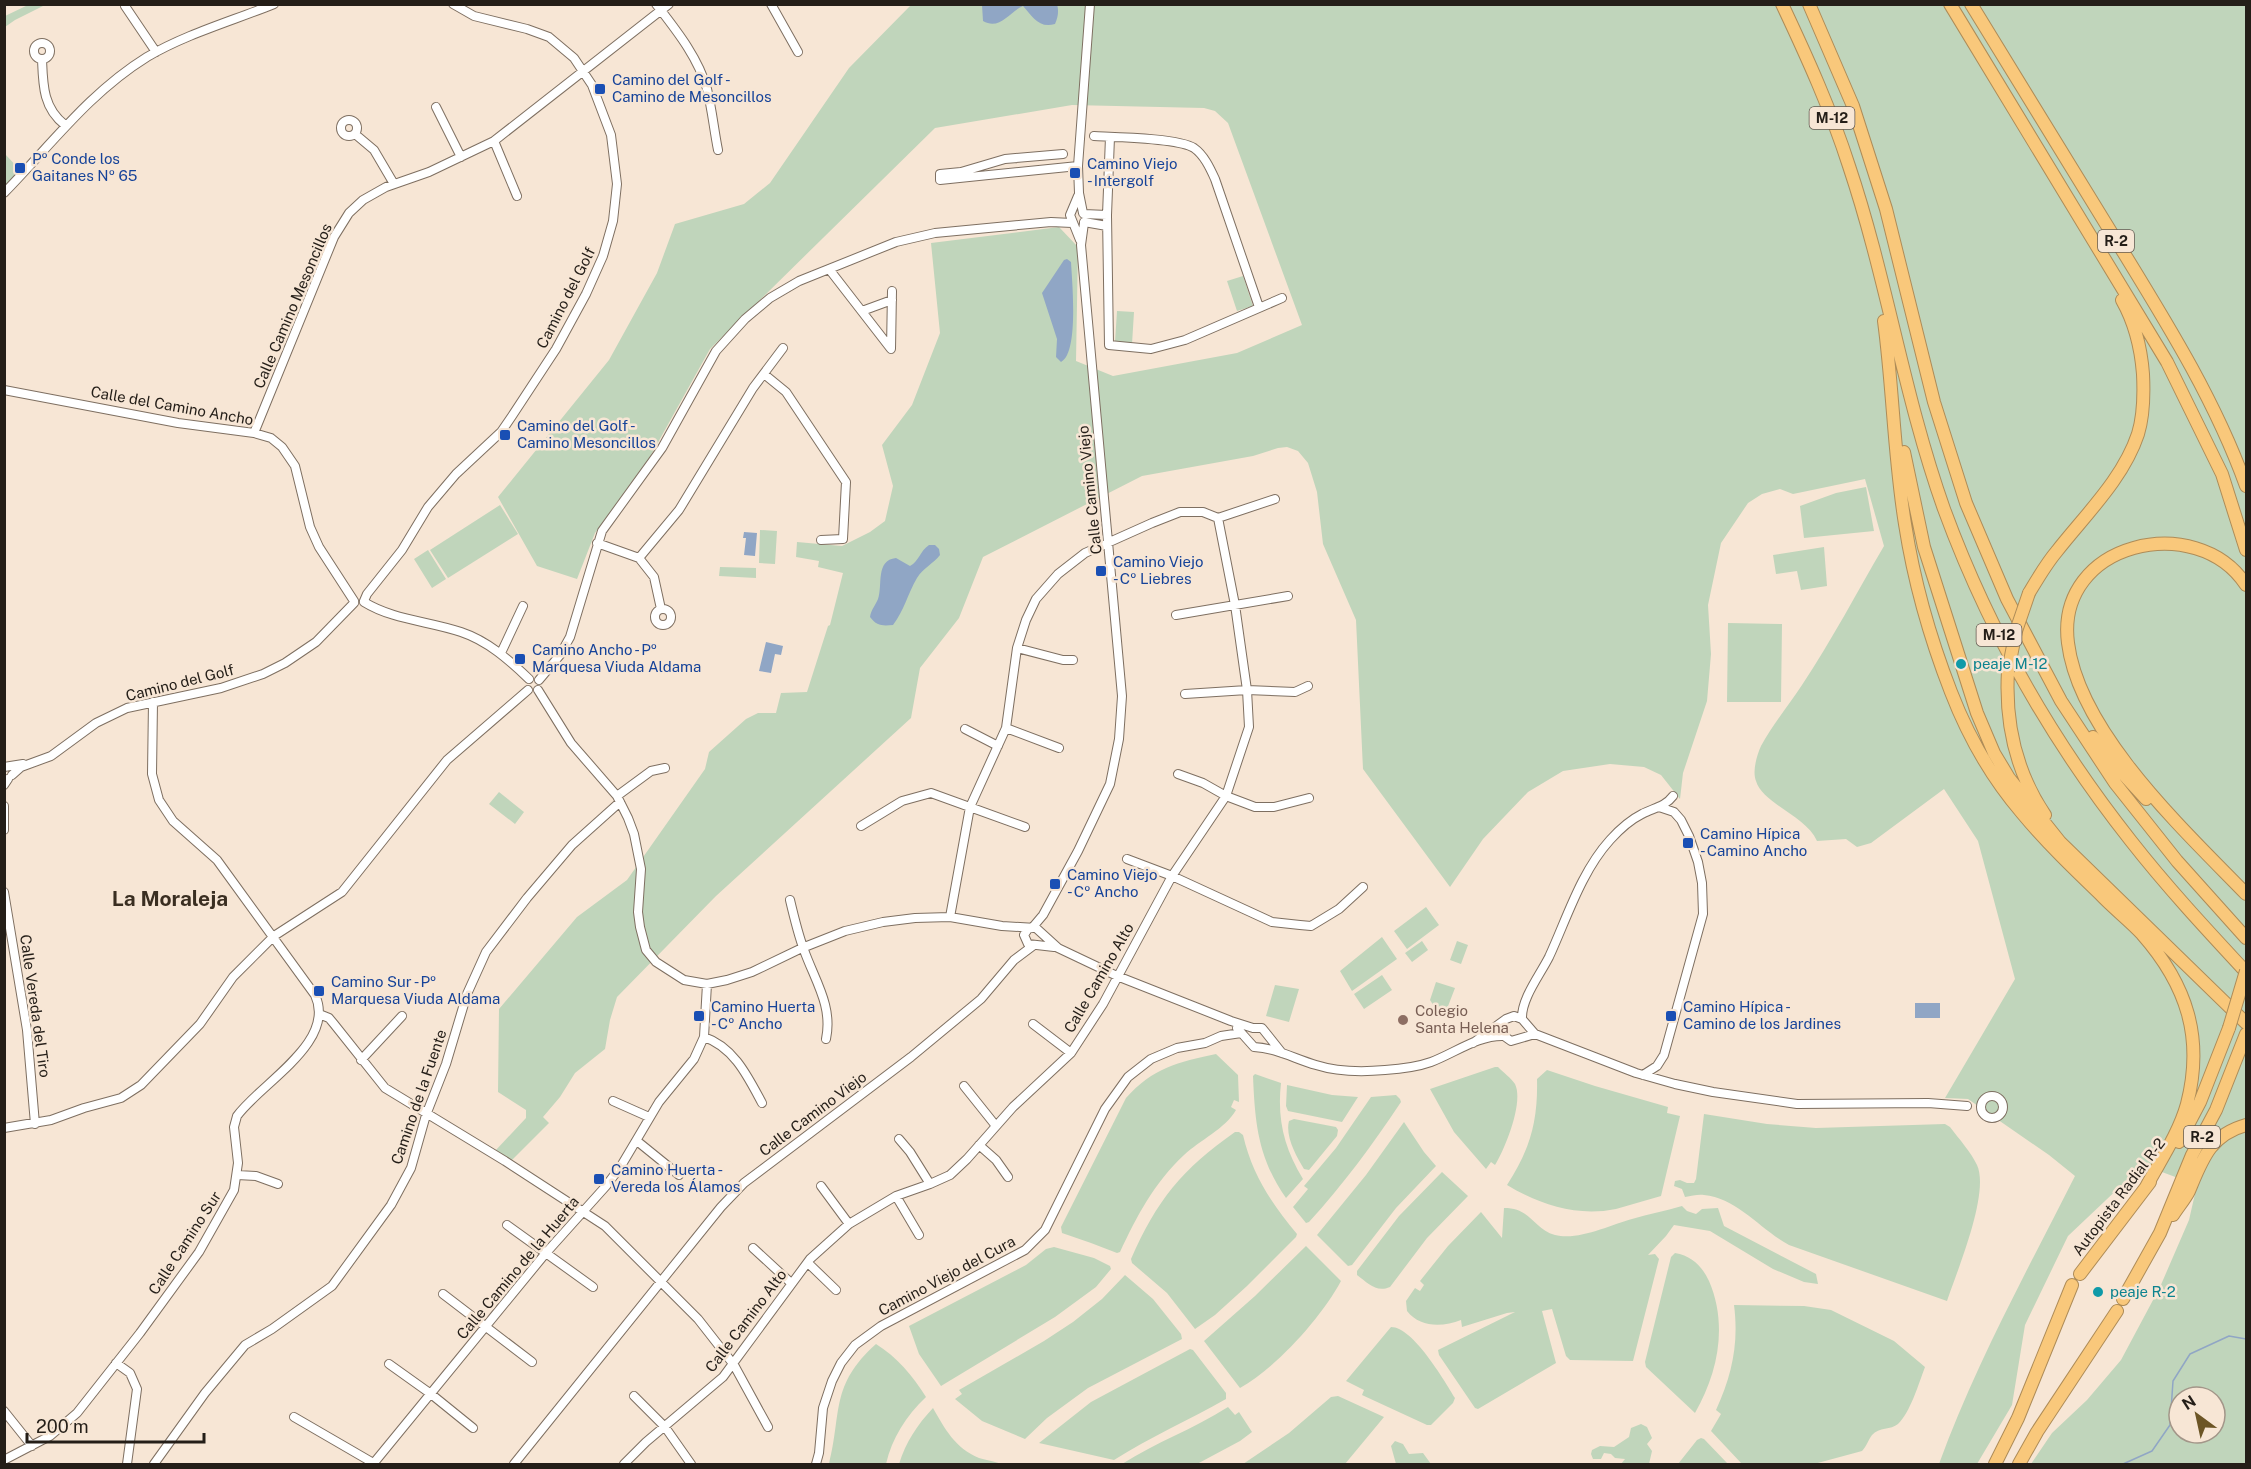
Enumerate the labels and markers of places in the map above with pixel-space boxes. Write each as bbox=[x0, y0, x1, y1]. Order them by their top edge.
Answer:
place label: Camino del Golf - Camino de Mesoncillos bbox=[612, 71, 772, 105]
marker: Camino del Golf - Camino de Mesoncillos bbox=[593, 82, 607, 96]
place label: Pº Conde los Gaitanes Nº 65 bbox=[32, 150, 137, 184]
place label: Camino Viejo - Intergolf bbox=[1087, 155, 1177, 189]
marker: Pº Conde los Gaitanes Nº 65 bbox=[13, 161, 27, 175]
marker: Camino Viejo - Intergolf bbox=[1068, 166, 1082, 180]
place label: Camino del Golf - Camino Mesoncillos bbox=[517, 417, 656, 451]
marker: Camino del Golf - Camino Mesoncillos bbox=[498, 428, 512, 442]
place label: Camino Viejo - Cº Liebres bbox=[1113, 553, 1203, 587]
marker: Camino Viejo - Cº Liebres bbox=[1094, 564, 1108, 578]
place label: Camino Ancho - Pº Marquesa Viuda Aldama bbox=[532, 641, 701, 675]
marker: Camino Ancho - Pº Marquesa Viuda Aldama bbox=[513, 652, 527, 666]
place label: peaje M-12 bbox=[1973, 655, 2048, 672]
marker: peaje M-12 bbox=[1954, 657, 1968, 671]
place label: Camino Hípica - Camino Ancho bbox=[1700, 825, 1807, 859]
marker: Camino Hípica - Camino Ancho bbox=[1681, 836, 1695, 850]
place label: Camino Viejo - Cº Ancho bbox=[1067, 866, 1157, 900]
marker: Camino Viejo - Cº Ancho bbox=[1048, 877, 1062, 891]
place label: Camino Sur - Pº Marquesa Viuda Aldama bbox=[331, 973, 500, 1007]
marker: Camino Sur - Pº Marquesa Viuda Aldama bbox=[312, 984, 326, 998]
place label: Camino Huerta - Cº Ancho bbox=[711, 998, 815, 1032]
place label: Camino Hípica - Camino de los Jardines bbox=[1683, 998, 1841, 1032]
place label: Colegio Santa Helena bbox=[1415, 1002, 1509, 1036]
marker: Camino Huerta - Cº Ancho bbox=[692, 1009, 706, 1023]
marker: Camino Hípica - Camino de los Jardines bbox=[1664, 1009, 1678, 1023]
marker: Colegio Santa Helena bbox=[1396, 1013, 1410, 1027]
place label: Camino Huerta - Vereda los Álamos bbox=[611, 1161, 740, 1195]
marker: Camino Huerta - Vereda los Álamos bbox=[592, 1172, 606, 1186]
place label: peaje R-2 bbox=[2110, 1283, 2176, 1300]
marker: peaje R-2 bbox=[2091, 1285, 2105, 1299]

